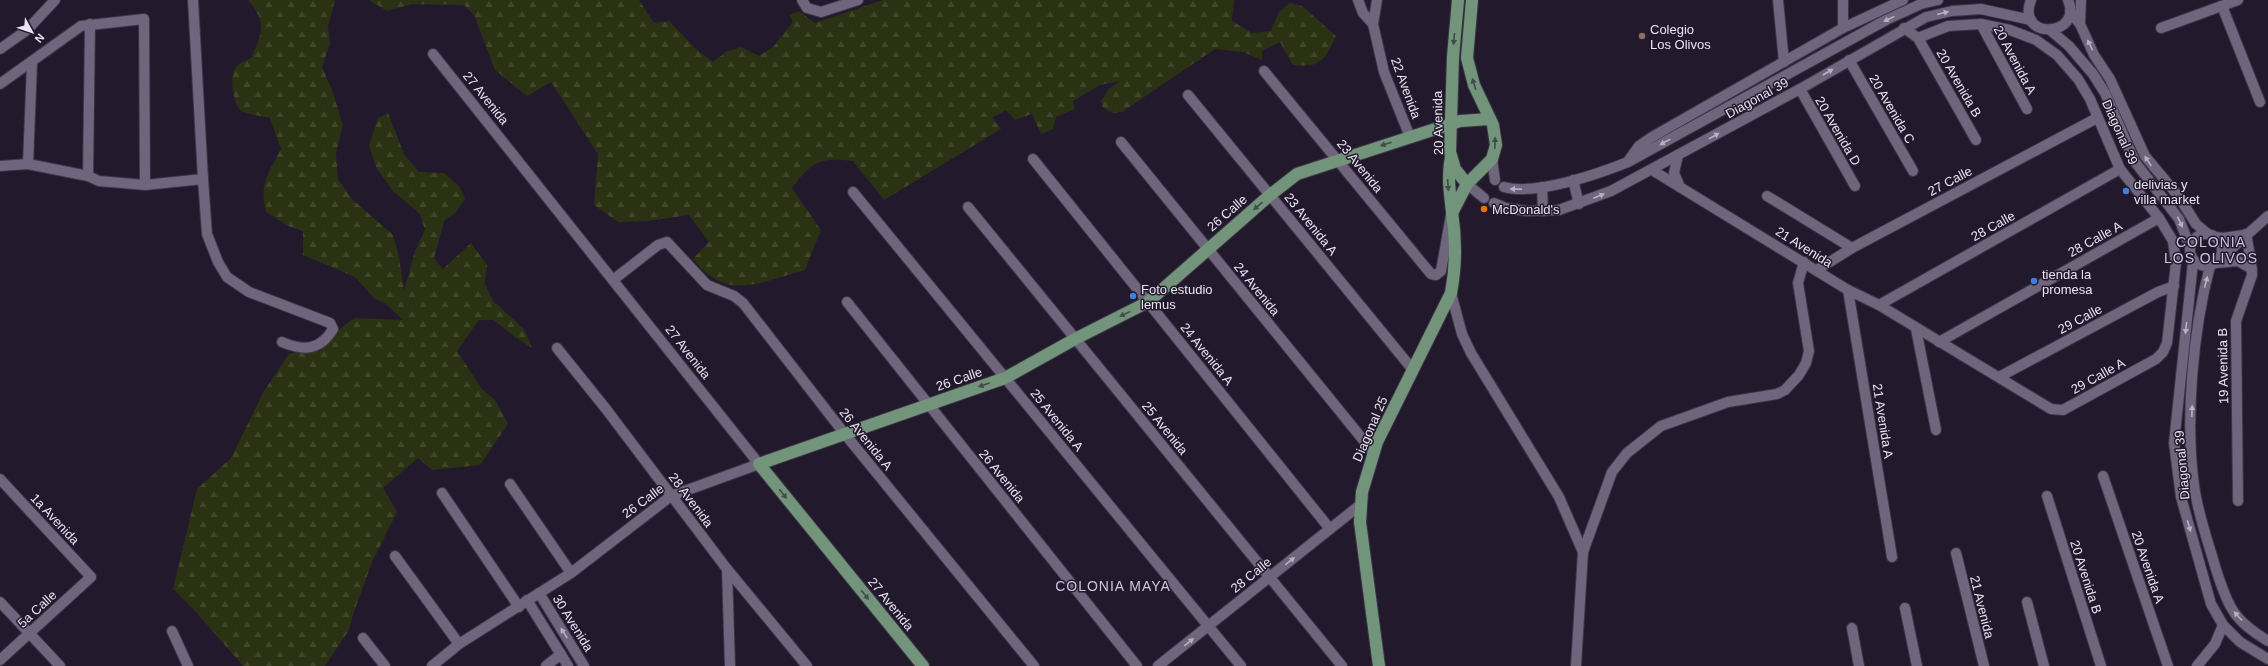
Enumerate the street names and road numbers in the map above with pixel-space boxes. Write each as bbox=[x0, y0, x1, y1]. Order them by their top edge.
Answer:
street label: 20 Avenida A bbox=[1991, 23, 2040, 97]
street label: 20 Avenida B bbox=[1933, 46, 1985, 120]
street label: 22 Avenida bbox=[1388, 55, 1424, 121]
street label: 27 Avenida bbox=[460, 68, 512, 128]
street label: 20 Avenida C bbox=[1866, 72, 1918, 146]
street label: Diagonal 39 bbox=[1723, 75, 1791, 121]
street label: 20 Avenida bbox=[1430, 90, 1446, 155]
street label: 20 Avenida D bbox=[1812, 94, 1864, 168]
street label: Diagonal 39 bbox=[2099, 97, 2141, 167]
street label: 23 Avenida bbox=[1334, 136, 1386, 196]
street label: 27 Calle bbox=[1925, 163, 1975, 199]
street label: 23 Avenida A bbox=[1281, 190, 1341, 258]
street label: 26 Calle bbox=[1204, 192, 1250, 234]
street label: 28 Calle bbox=[1969, 208, 2017, 244]
street label: 28 Calle A bbox=[2065, 218, 2125, 260]
street label: 21 Avenida bbox=[1773, 224, 1836, 271]
street label: 24 Avenida bbox=[1231, 259, 1283, 319]
street label: 29 Calle bbox=[2055, 301, 2105, 337]
street label: 24 Avenida A bbox=[1177, 320, 1237, 388]
street label: 27 Avenida bbox=[662, 322, 714, 382]
street label: 19 Avenida B bbox=[2215, 328, 2231, 404]
street label: 29 Calle A bbox=[2068, 355, 2128, 397]
street label: 26 Calle bbox=[934, 364, 984, 394]
street label: 21 Avenida A bbox=[1870, 382, 1896, 460]
street label: 25 Avenida A bbox=[1027, 386, 1087, 454]
street label: Diagonal 25 bbox=[1350, 394, 1390, 464]
street label: 25 Avenida bbox=[1139, 398, 1191, 458]
street label: 26 Avenida A bbox=[836, 405, 896, 473]
street label: Diagonal 39 bbox=[2172, 430, 2192, 500]
street label: 26 Avenida bbox=[976, 446, 1028, 506]
street label: 28 Avenida bbox=[666, 470, 717, 531]
street label: 26 Calle bbox=[619, 481, 667, 521]
street label: 1a Avenida bbox=[28, 490, 83, 548]
street label: 20 Avenida A bbox=[2129, 529, 2168, 606]
street label: 20 Avenida B bbox=[2067, 538, 2105, 616]
street label: 28 Calle bbox=[1228, 554, 1274, 596]
street label: 27 Avenida bbox=[865, 574, 917, 634]
street label: 21 Avenida bbox=[1967, 574, 1997, 641]
street label: 5a Calle bbox=[14, 587, 60, 631]
street label: 30 Avenida bbox=[550, 592, 597, 655]

